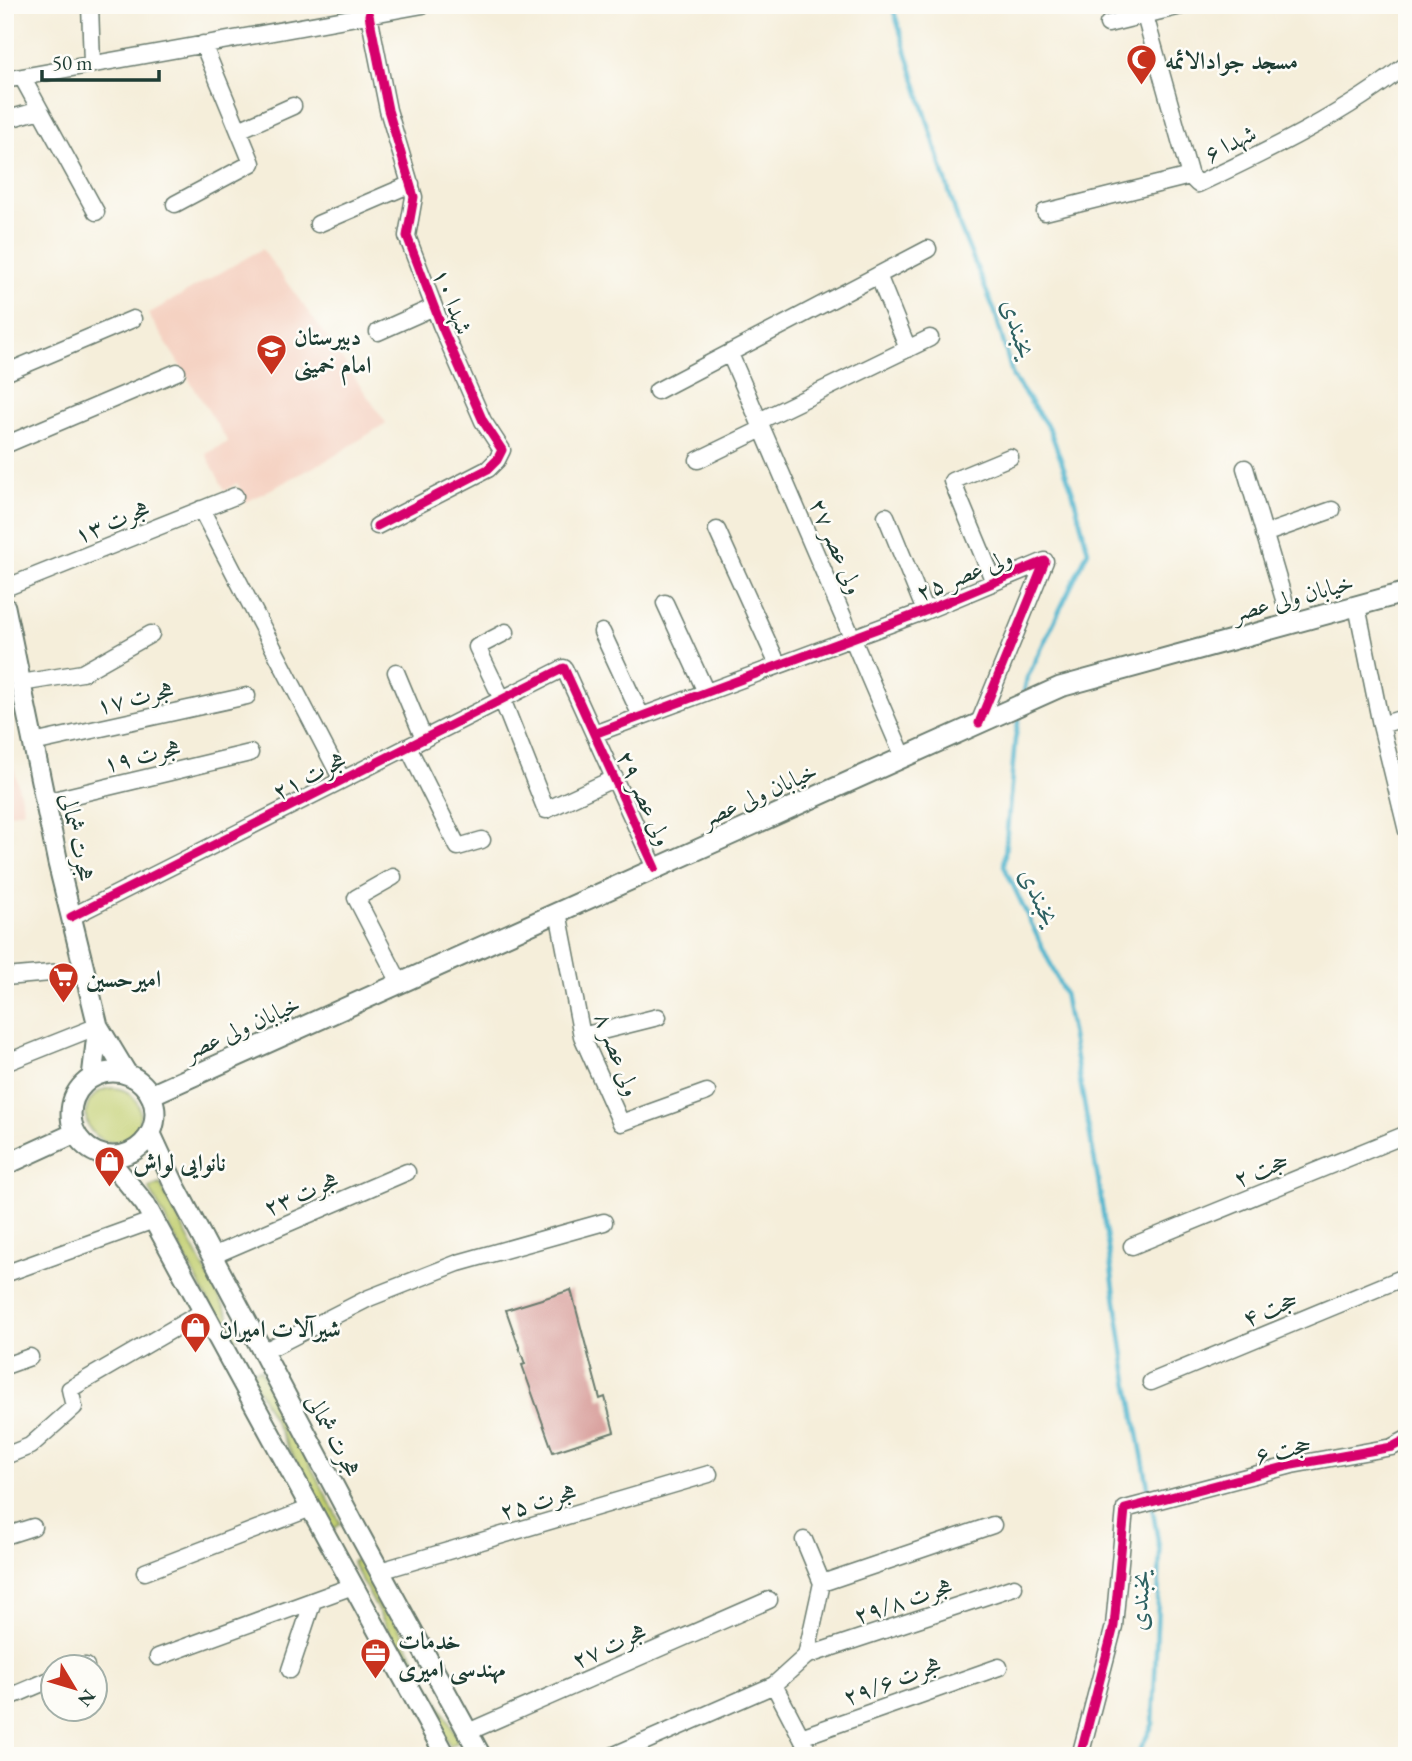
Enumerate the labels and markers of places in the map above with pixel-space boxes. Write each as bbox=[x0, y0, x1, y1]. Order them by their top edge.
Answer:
mosque icon: مسجد جوادالائمه bbox=[1125, 43, 1159, 87]
place label: مسجد جوادالائمه bbox=[1165, 45, 1298, 76]
place label: دبیرستان امام خمینی bbox=[294, 321, 371, 386]
school or university icon: دبیرستان امام خمینی bbox=[254, 333, 288, 377]
supermarket icon: امیرحسین bbox=[46, 961, 80, 1005]
place label: امیرحسین bbox=[86, 963, 161, 994]
shop icon: نانوایی لواش bbox=[93, 1145, 127, 1189]
place label: نانوایی لواش bbox=[133, 1147, 226, 1179]
shop icon: شیرآلات امیران bbox=[179, 1311, 213, 1355]
place label: شیرآلات امیران bbox=[219, 1313, 341, 1344]
place label: خدمات مهندسی امیری bbox=[398, 1625, 505, 1686]
office icon: خدمات مهندسی امیری bbox=[358, 1637, 392, 1681]

